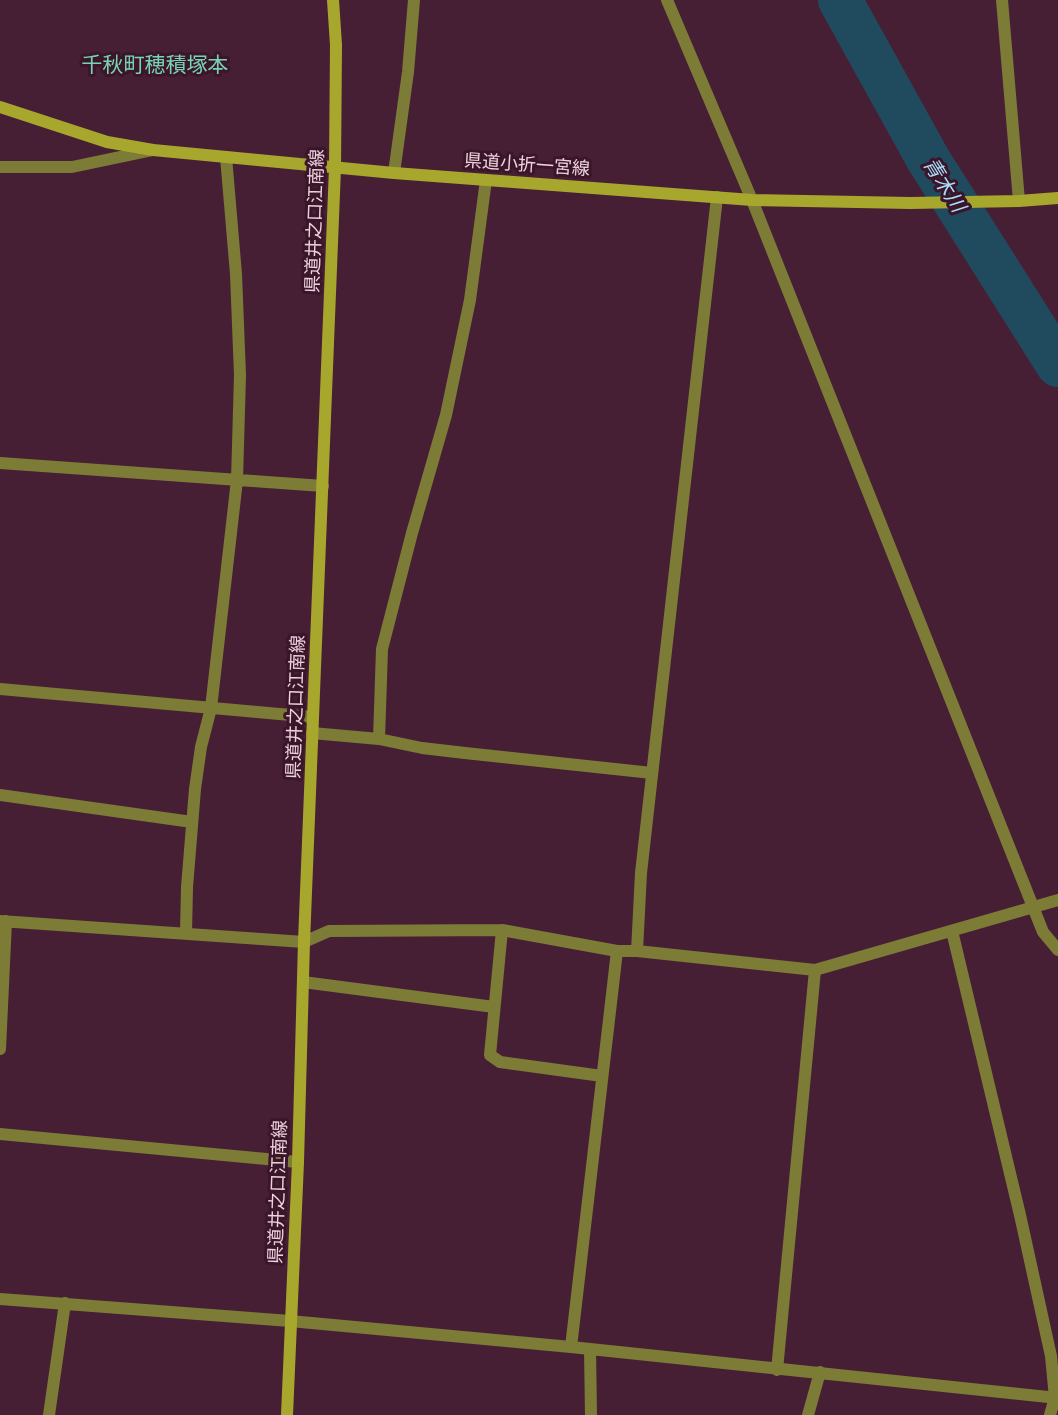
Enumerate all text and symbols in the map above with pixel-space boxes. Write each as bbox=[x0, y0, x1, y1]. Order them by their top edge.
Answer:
district label: 千秋町穂積塚本 bbox=[82, 52, 228, 78]
street label: 県道井之口江南線 bbox=[302, 149, 328, 293]
street label: 県道小折一宮線 bbox=[463, 150, 591, 180]
water label: 青木川 bbox=[918, 153, 970, 217]
street label: 県道井之口江南線 bbox=[283, 635, 309, 779]
street label: 県道井之口江南線 bbox=[265, 1120, 291, 1264]

